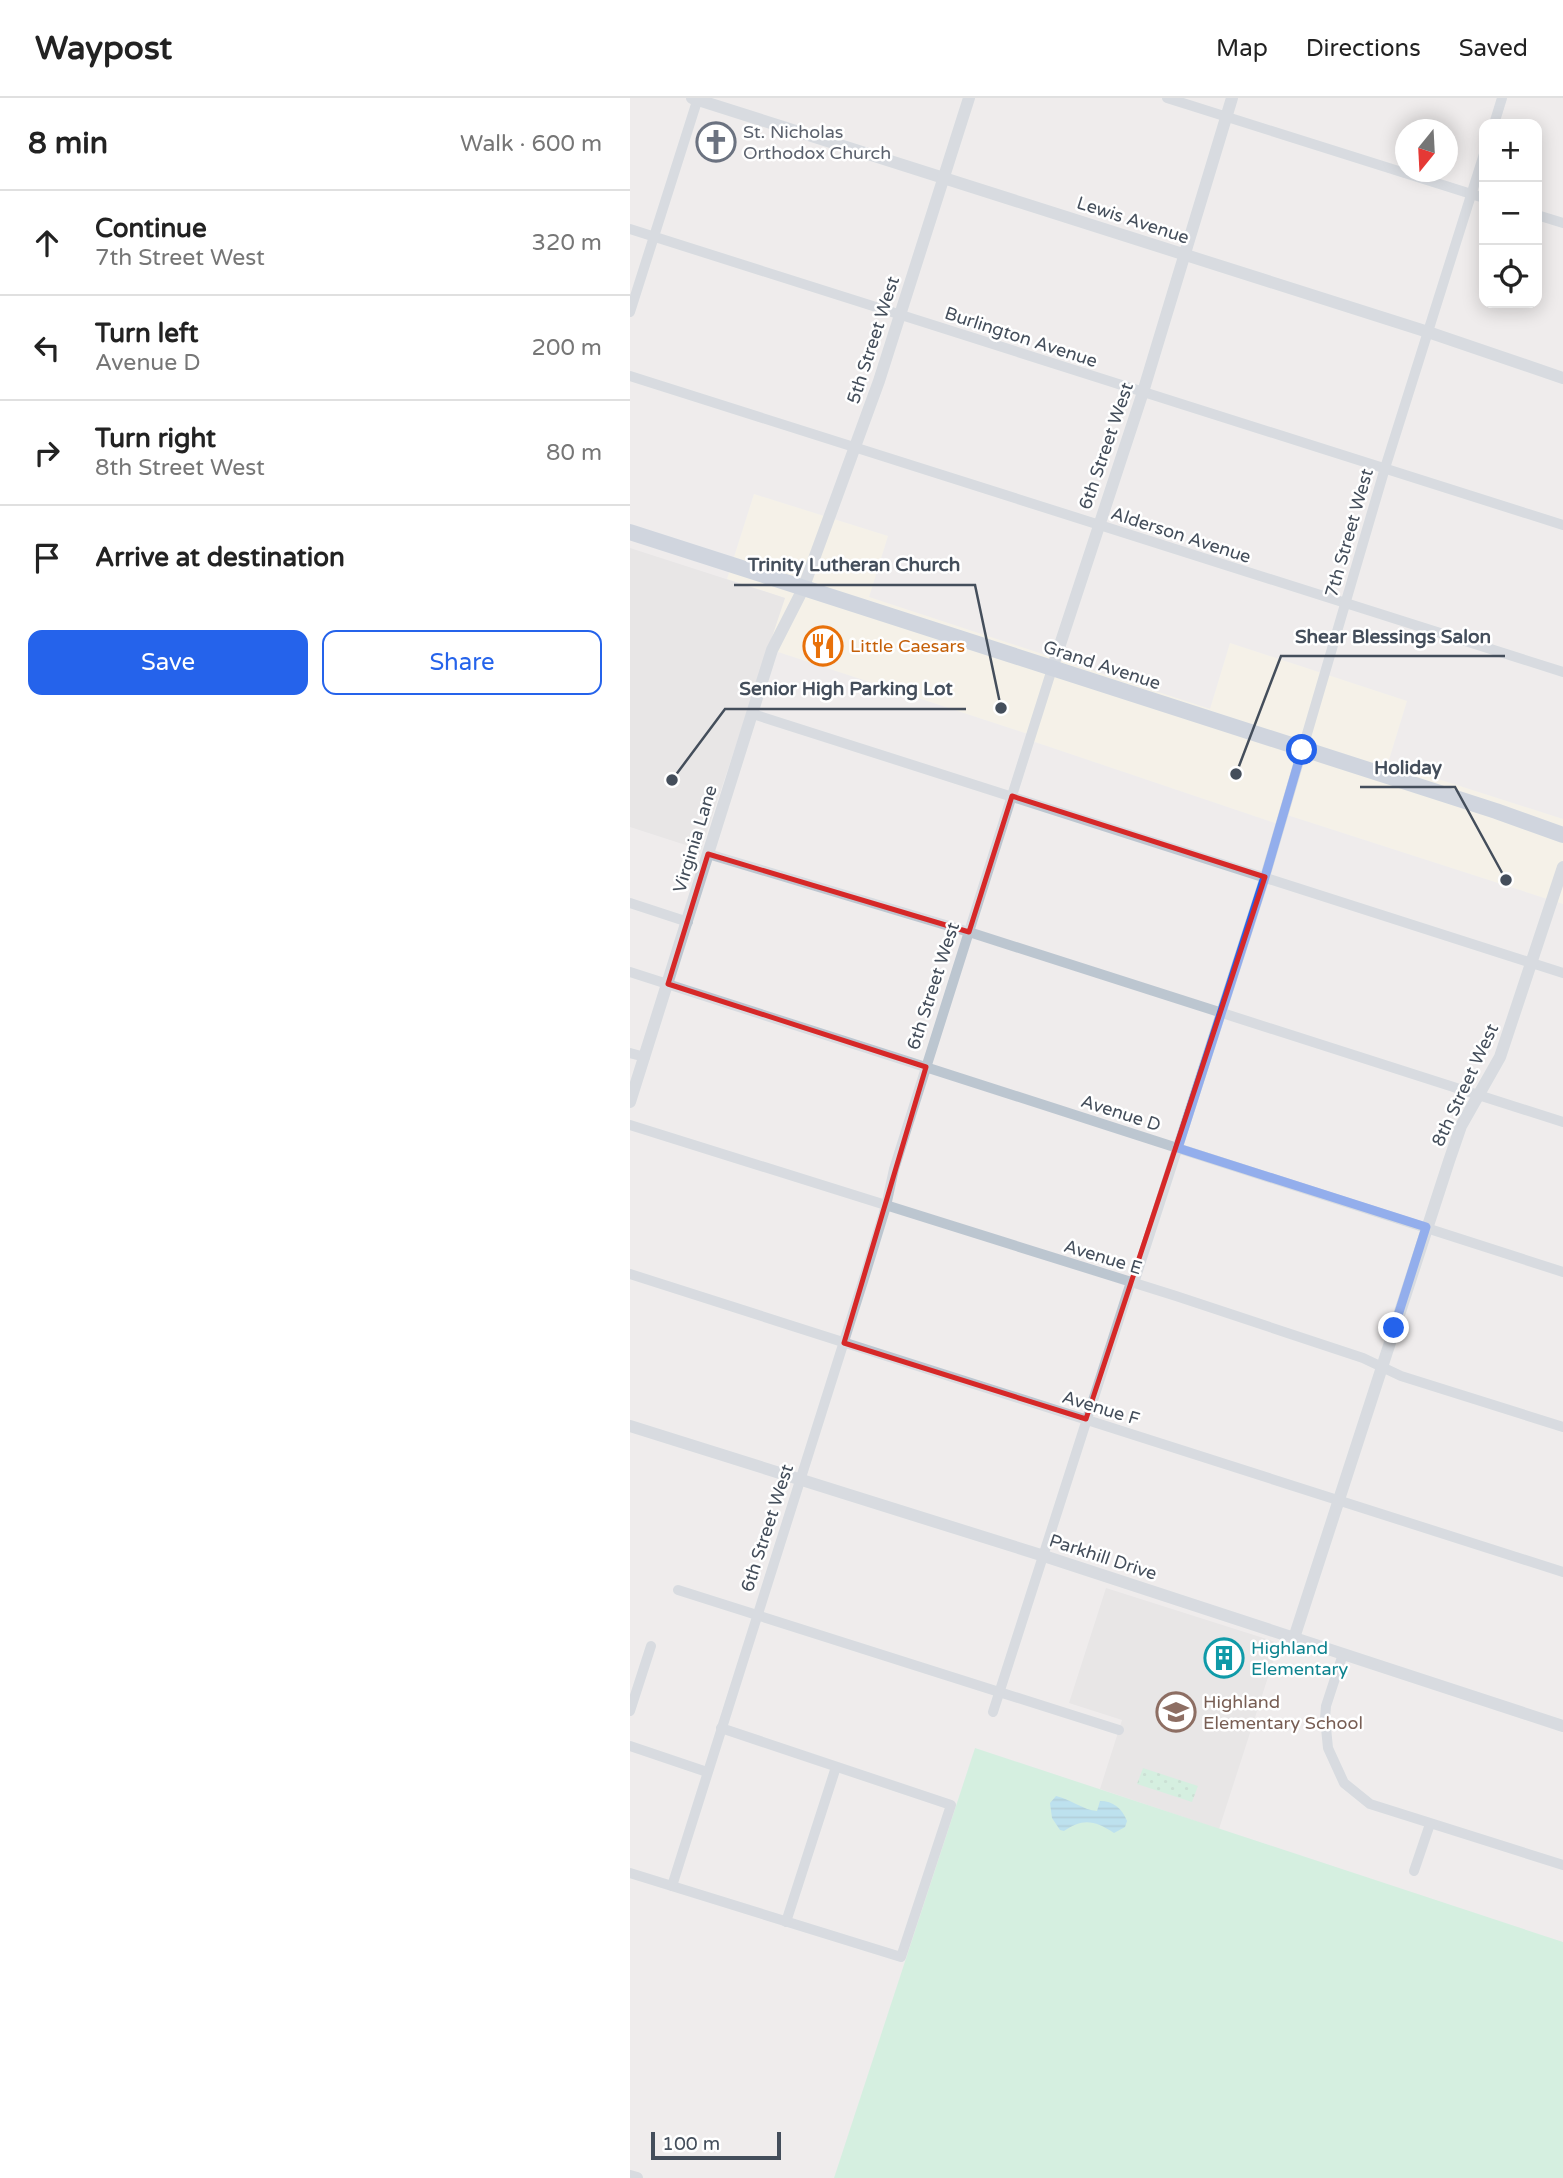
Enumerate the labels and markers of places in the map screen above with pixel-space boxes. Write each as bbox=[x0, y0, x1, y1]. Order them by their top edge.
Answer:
church icon: St. Nicholas Orthodox Church bbox=[695, 121, 737, 163]
place label: St. Nicholas Orthodox Church bbox=[743, 121, 891, 164]
callout: Trinity Lutheran Church bbox=[734, 545, 975, 585]
callout: Shear Blessings Salon bbox=[1281, 616, 1505, 656]
restaurant icon: Little Caesars bbox=[802, 625, 844, 667]
place label: Little Caesars bbox=[850, 635, 965, 657]
callout: Senior High Parking Lot bbox=[725, 669, 966, 709]
callout: Holiday bbox=[1360, 747, 1455, 787]
building icon: Highland Elementary bbox=[1203, 1637, 1245, 1679]
place label: Highland Elementary bbox=[1251, 1637, 1348, 1680]
school or university icon: Highland Elementary School bbox=[1155, 1691, 1197, 1733]
place label: Highland Elementary School bbox=[1203, 1691, 1363, 1734]

